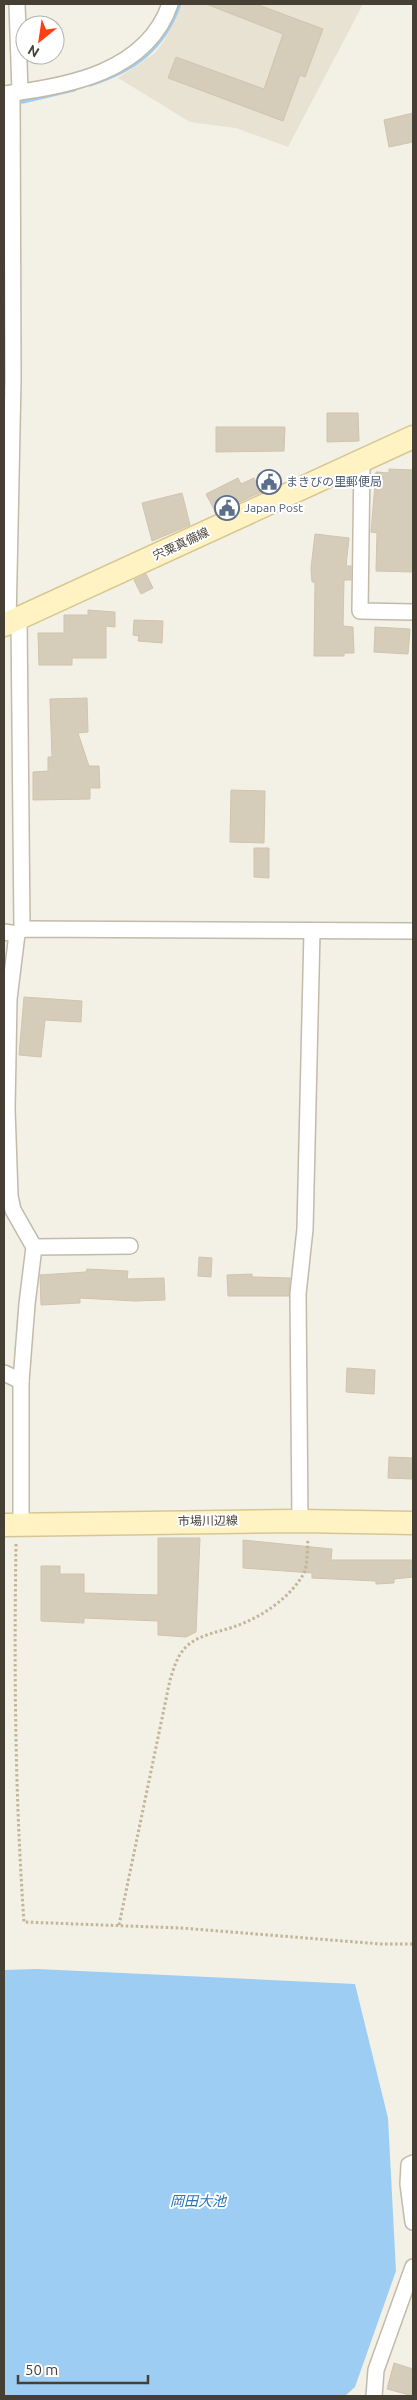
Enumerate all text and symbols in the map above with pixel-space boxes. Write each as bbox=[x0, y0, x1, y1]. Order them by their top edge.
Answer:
north arrow bbox=[15, 15, 65, 65]
text: N bbox=[25, 42, 42, 61]
public building icon: まきびの里郵便局 bbox=[256, 469, 282, 495]
place label: まきびの里郵便局 bbox=[286, 475, 382, 488]
public building icon: Japan Post bbox=[214, 495, 240, 521]
place label: Japan Post bbox=[244, 501, 303, 514]
street label: 宍粟真備線 bbox=[151, 525, 211, 562]
street label: 市場川辺線 bbox=[178, 1513, 238, 1528]
water label: 岡田大池 bbox=[170, 2193, 228, 2209]
scale bar bbox=[18, 2352, 148, 2384]
text: 50 m bbox=[25, 2361, 58, 2378]

